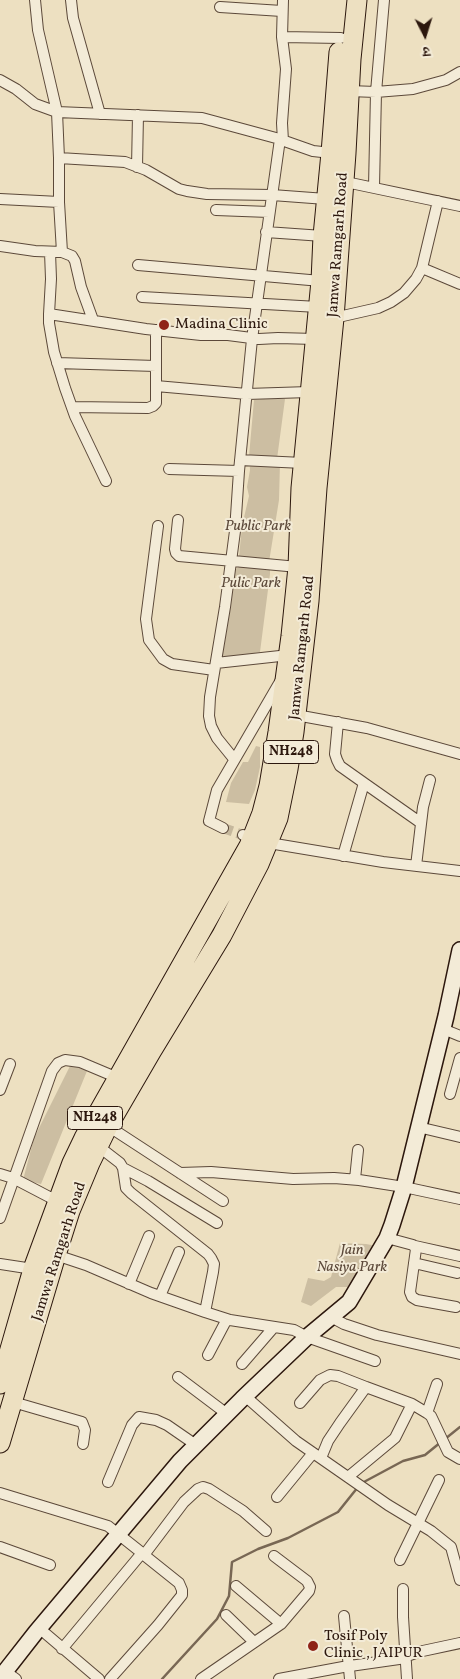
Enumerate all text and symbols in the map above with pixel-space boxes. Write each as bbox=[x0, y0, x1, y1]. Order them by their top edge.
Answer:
north arrow bbox=[400, 10, 450, 60]
text: उ bbox=[422, 41, 431, 60]
street label: Jamwa Ramgarh Road bbox=[325, 172, 353, 318]
place label: Madina Clinic bbox=[175, 316, 268, 334]
marker: Madina Clinic bbox=[157, 318, 171, 332]
park label: Public Park bbox=[225, 518, 291, 536]
park label: Pulic Park bbox=[221, 575, 281, 593]
street label: Jamwa Ramgarh Road bbox=[286, 575, 320, 721]
road number: NH248 bbox=[264, 740, 318, 764]
road number: NH248 bbox=[68, 1106, 122, 1130]
street label: Jamwa Ramgarh Road bbox=[29, 1180, 91, 1324]
park label: Jain Nasiya Park bbox=[317, 1242, 387, 1277]
place label: Tosif Poly Clinic , JAIPUR bbox=[324, 1628, 423, 1663]
marker: Tosif Poly Clinic , JAIPUR bbox=[306, 1639, 320, 1653]

